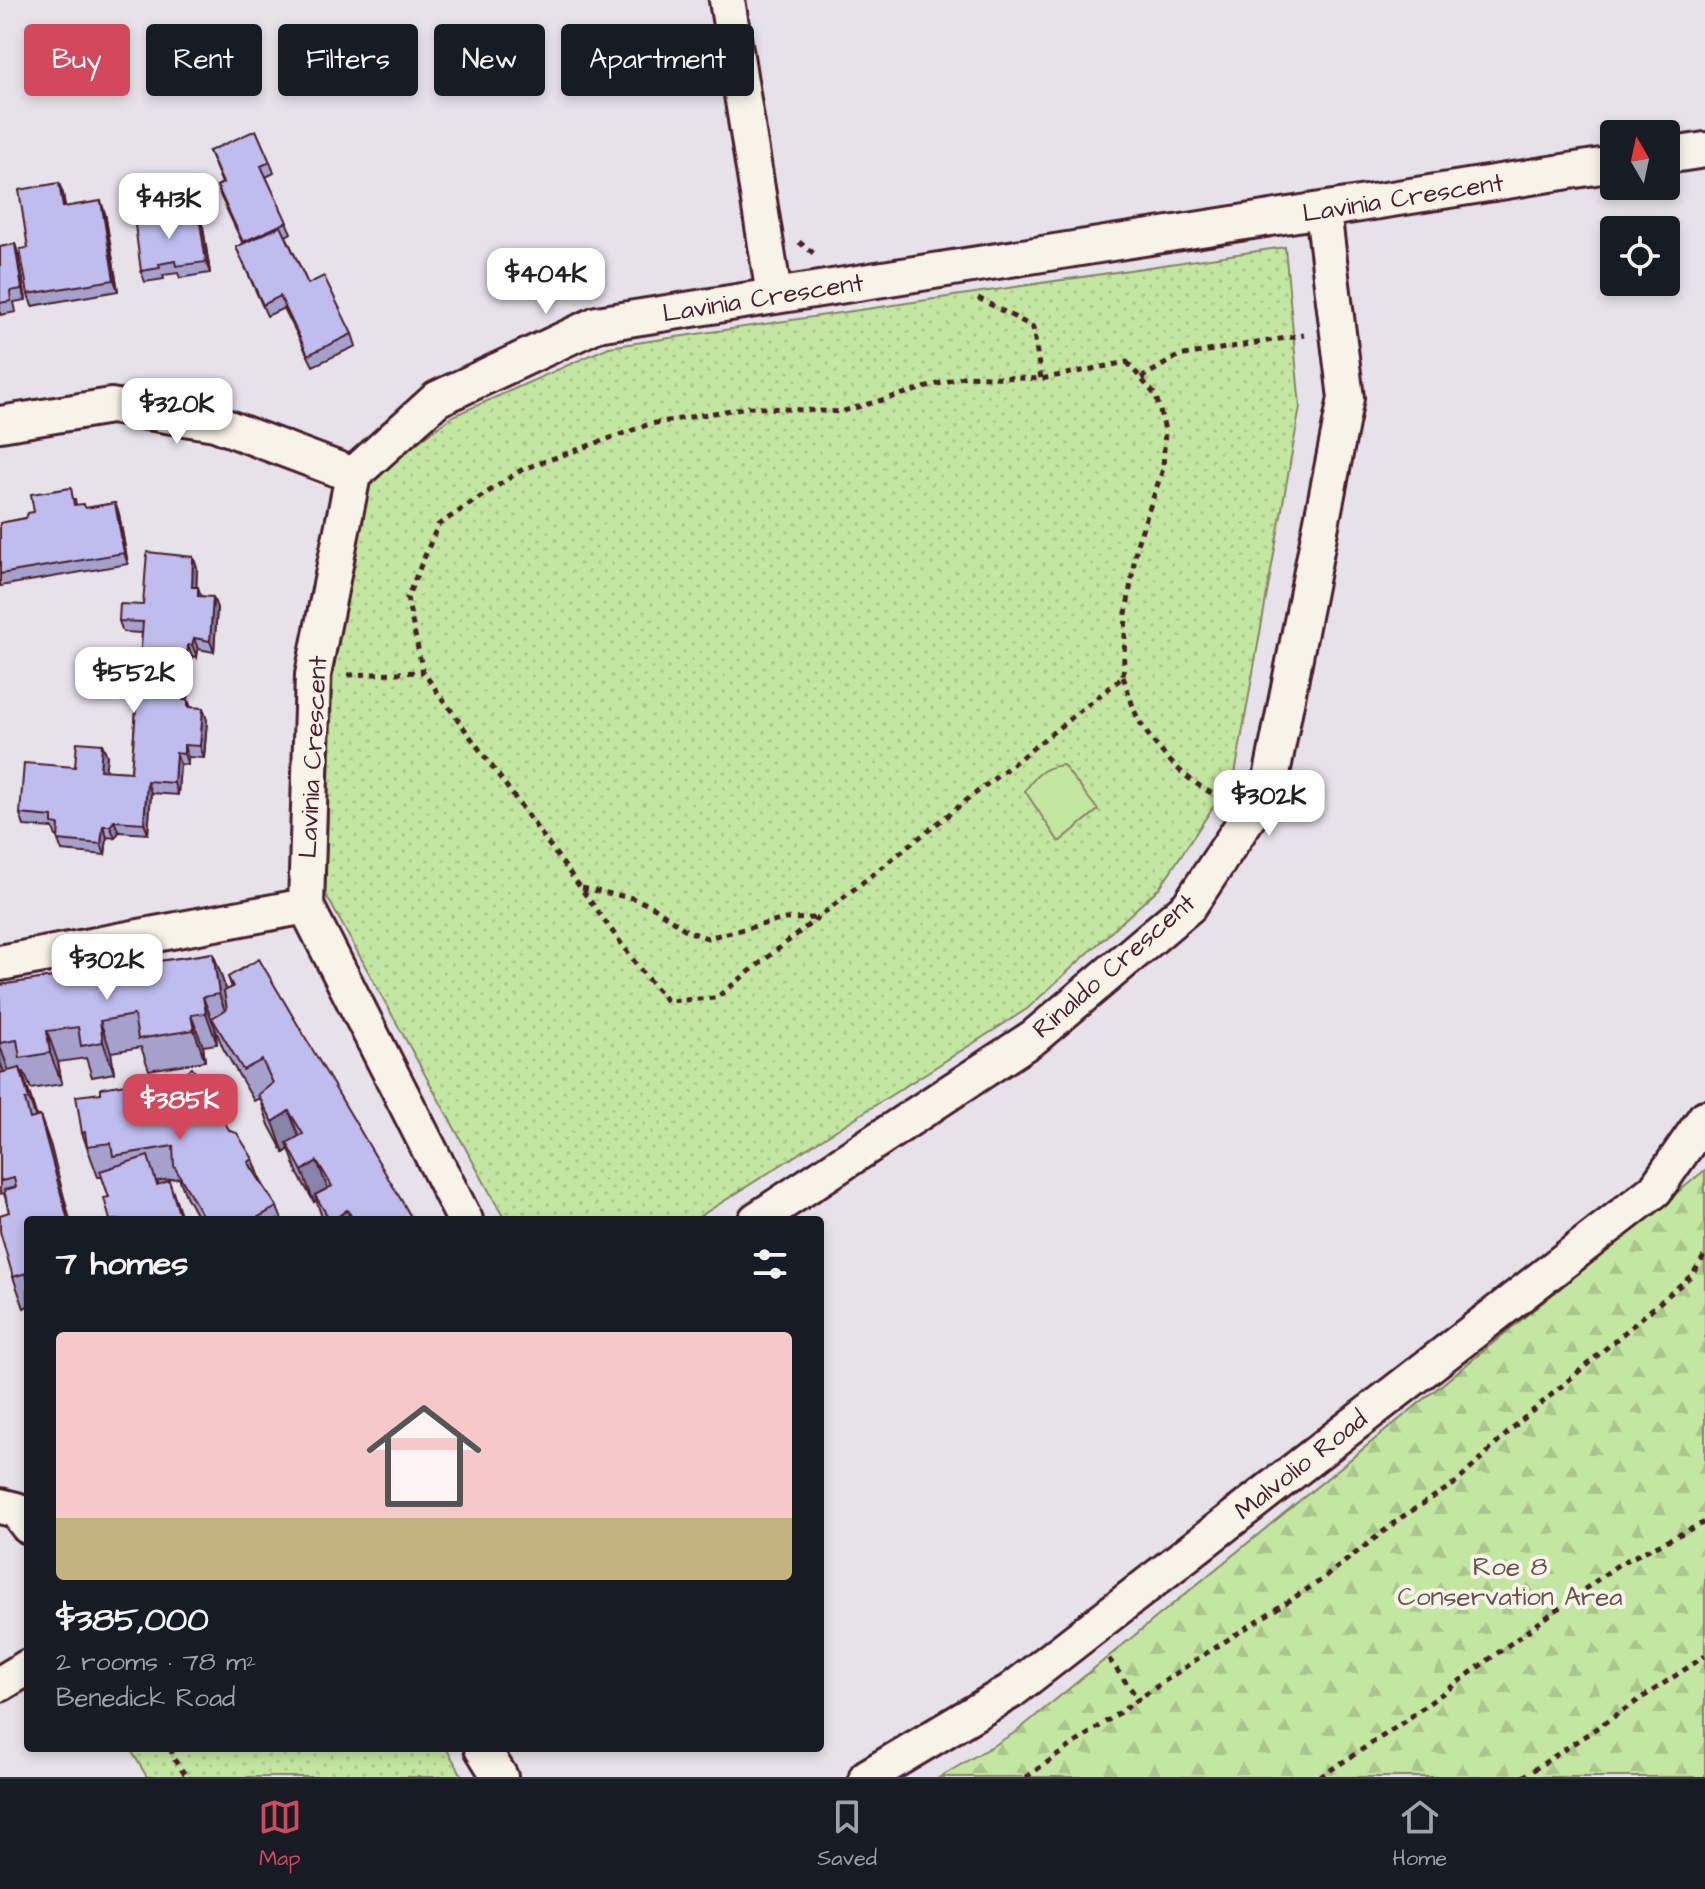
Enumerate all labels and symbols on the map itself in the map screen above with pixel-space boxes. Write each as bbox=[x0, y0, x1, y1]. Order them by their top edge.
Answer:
north arrow bbox=[1600, 120, 1680, 200]
street label: Lavinia Crescent bbox=[1300, 164, 1507, 232]
pin: $413K bbox=[113, 173, 225, 241]
pin: $404K bbox=[490, 248, 602, 316]
street label: Lavinia Crescent bbox=[660, 264, 867, 332]
pin: $320K bbox=[121, 378, 233, 446]
pin: $552K bbox=[78, 647, 190, 715]
street label: Lavinia Crescent bbox=[290, 654, 336, 859]
pin: $302K bbox=[1213, 770, 1325, 838]
street label: Rinaldo Crescent bbox=[1025, 885, 1204, 1047]
pin: $302K bbox=[51, 934, 163, 1002]
pin: $385K bbox=[124, 1074, 236, 1142]
street label: Malvolio Road bbox=[1227, 1402, 1375, 1528]
park label: Roe 8 Conservation Area bbox=[1398, 1549, 1623, 1615]

